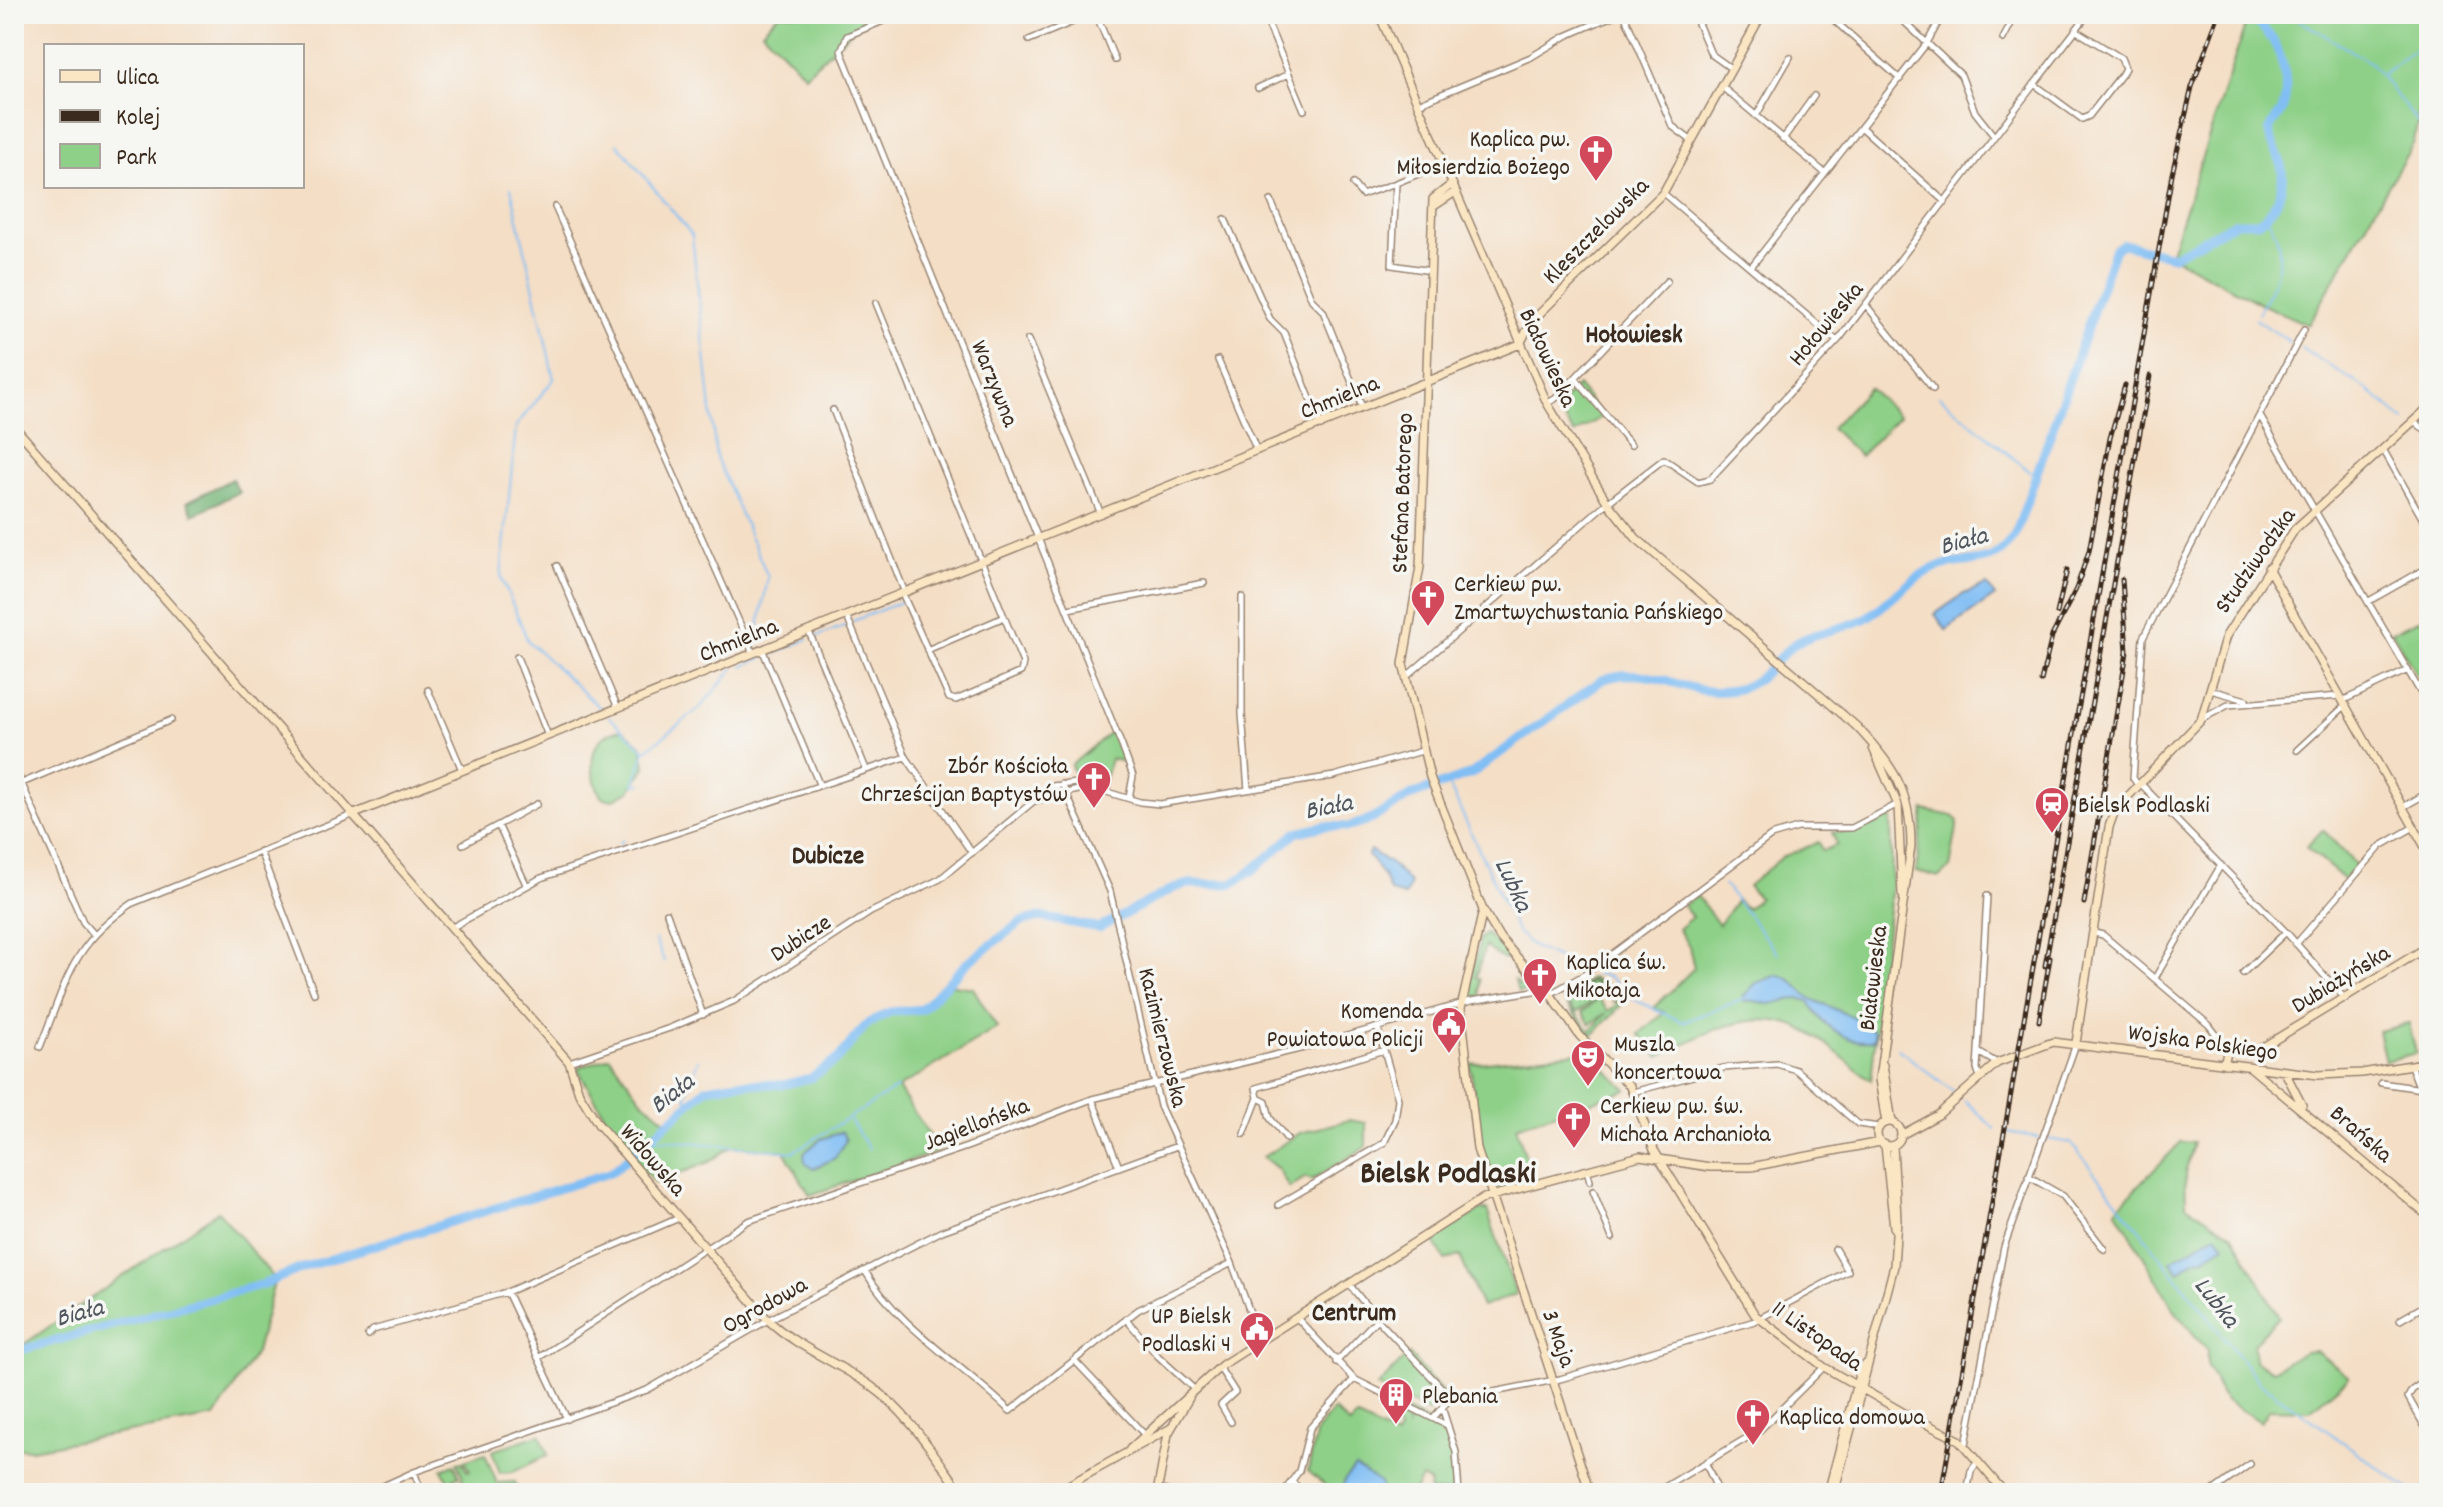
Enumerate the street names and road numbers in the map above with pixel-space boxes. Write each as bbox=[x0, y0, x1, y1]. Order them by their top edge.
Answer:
street label: Kleszczelowska bbox=[1536, 170, 1659, 293]
street label: Hołowieska bbox=[1782, 275, 1873, 375]
street label: Białowieska bbox=[1509, 303, 1584, 414]
street label: Warzywna bbox=[960, 336, 1026, 433]
street label: Chmielna bbox=[1296, 367, 1385, 430]
street label: Stefana Batorego bbox=[1384, 412, 1424, 574]
street label: Studziwodzka bbox=[2207, 501, 2306, 622]
street label: Chmielna bbox=[695, 610, 784, 673]
street label: Dubicze bbox=[764, 907, 839, 972]
street label: Białowieska bbox=[1852, 923, 1898, 1033]
street label: Dubiażyńska bbox=[2286, 937, 2398, 1023]
street label: Kazimierzowska bbox=[1127, 964, 1195, 1112]
street label: Wojska Polskiego bbox=[2126, 1017, 2280, 1071]
street label: Jagiellońska bbox=[920, 1090, 1035, 1161]
street label: Brańska bbox=[2321, 1098, 2400, 1173]
street label: Widowska bbox=[610, 1117, 694, 1205]
street label: Ogrodowa bbox=[717, 1269, 815, 1344]
street label: 11 Listopada bbox=[1764, 1294, 1870, 1382]
street label: 3 Maja bbox=[1531, 1306, 1583, 1373]

